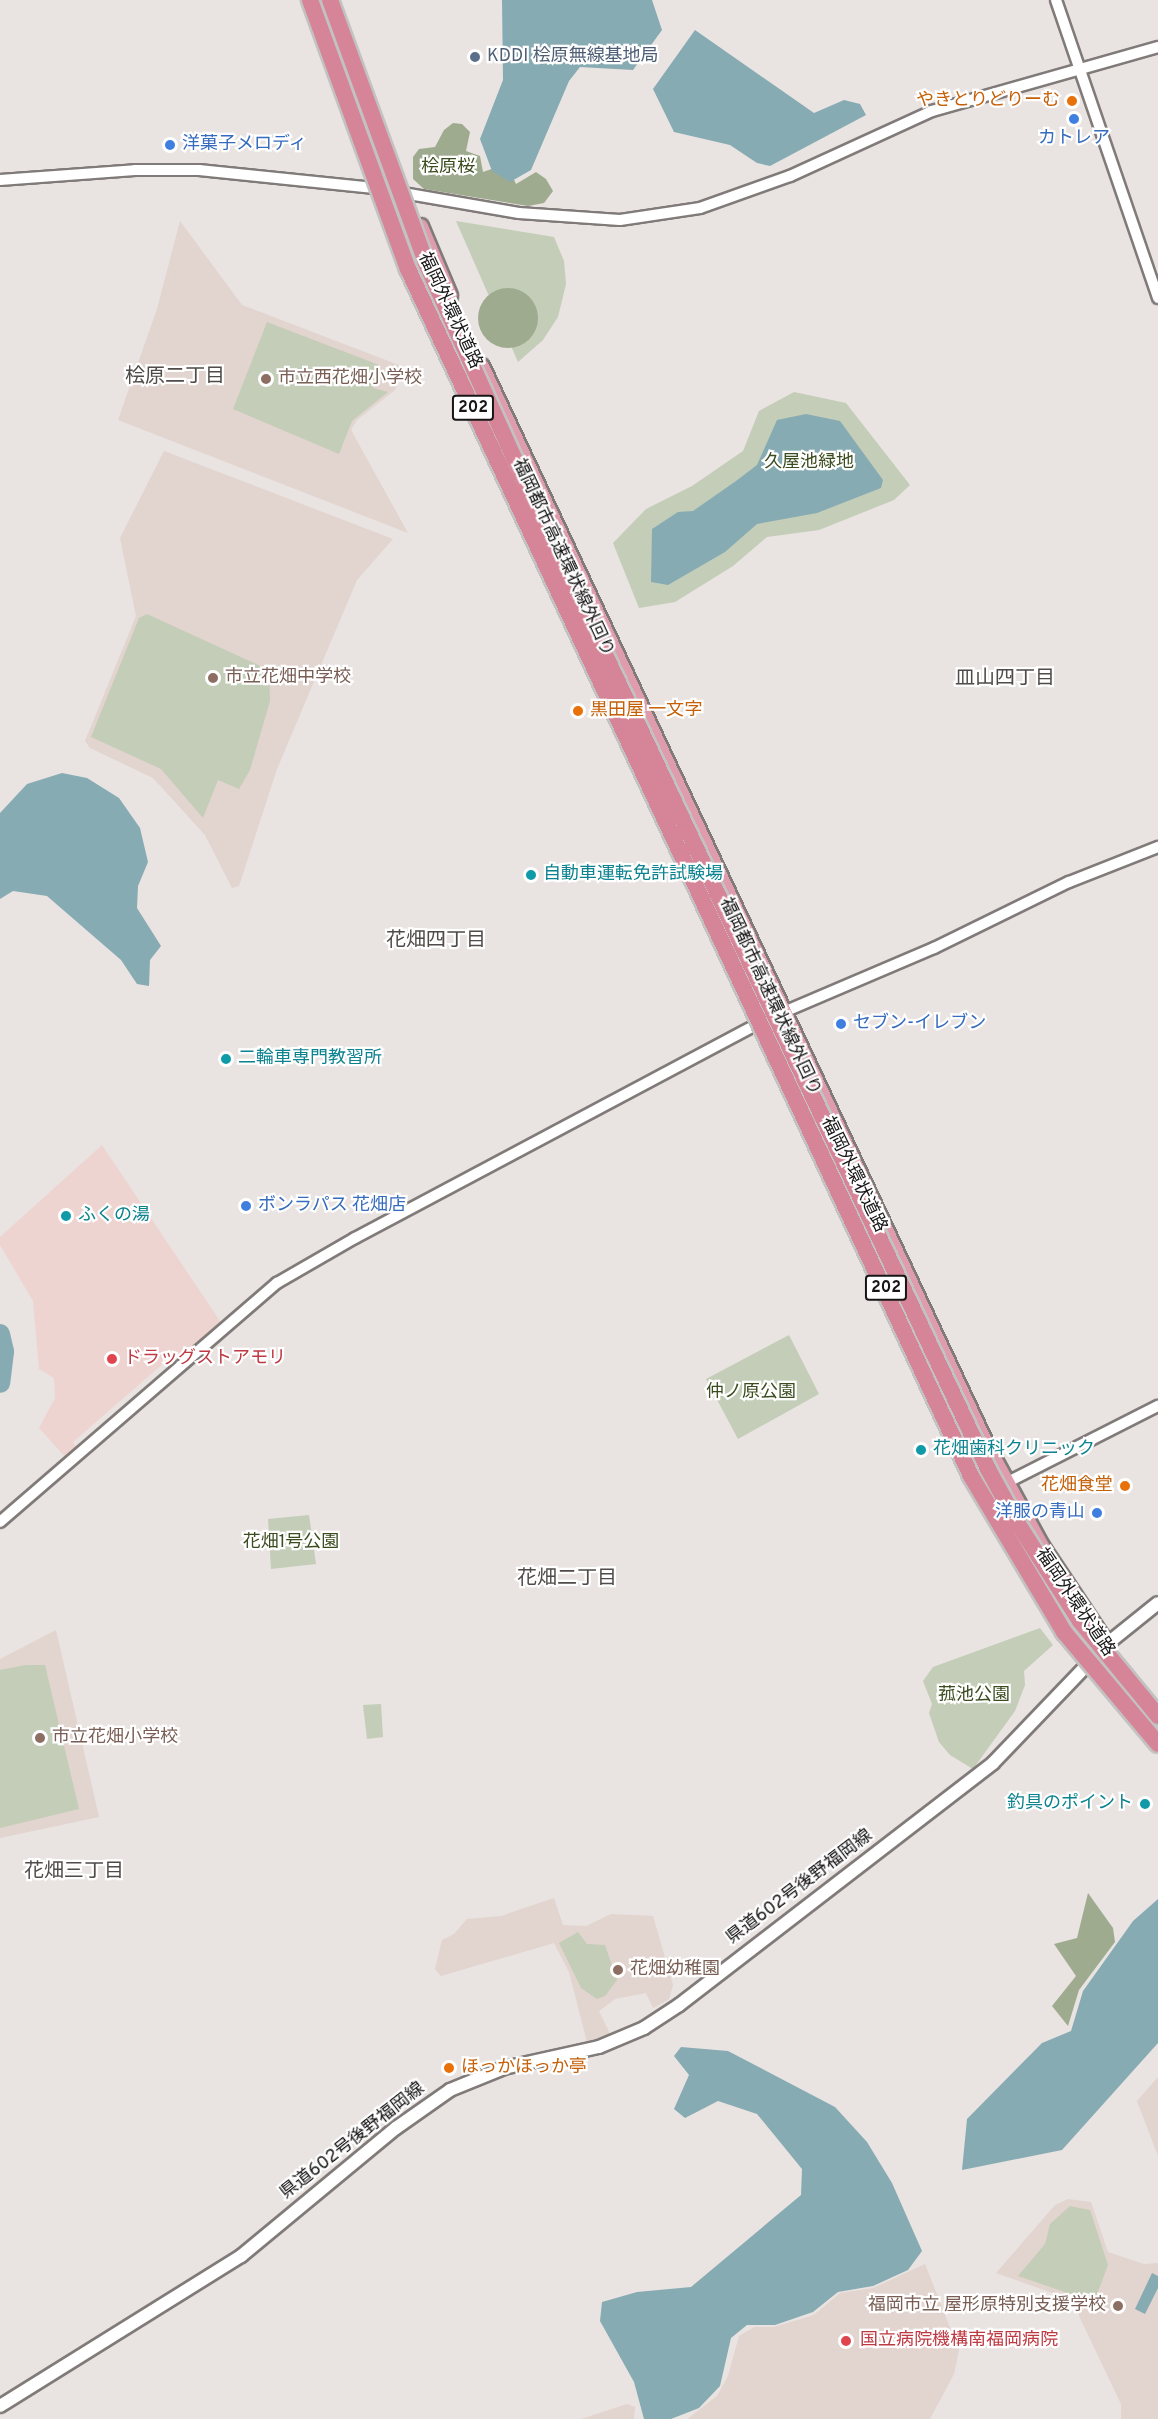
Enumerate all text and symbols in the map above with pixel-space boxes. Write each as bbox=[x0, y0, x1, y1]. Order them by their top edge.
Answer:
place label: KDDI 桧原無線基地局 bbox=[487, 46, 659, 68]
marker: KDDI 桧原無線基地局 bbox=[468, 50, 482, 64]
place label: やきとりどりーむ bbox=[916, 90, 1060, 112]
marker: やきとりどりーむ bbox=[1065, 94, 1079, 108]
marker: カトレア bbox=[1067, 112, 1081, 126]
place label: カトレア bbox=[1038, 128, 1110, 150]
place label: 洋菓子メロディ bbox=[182, 134, 308, 156]
marker: 洋菓子メロディ bbox=[163, 138, 177, 152]
park label: 桧原桜 bbox=[421, 157, 475, 179]
street label: 福岡外環状道路 bbox=[413, 249, 485, 373]
district label: 桧原二丁目 bbox=[125, 365, 225, 389]
place label: 市立西花畑小学校 bbox=[278, 368, 422, 390]
marker: 市立西花畑小学校 bbox=[259, 372, 273, 386]
road number: 202 bbox=[450, 395, 496, 421]
park label: 久屋池緑地 bbox=[764, 452, 854, 474]
street label: 福岡都市高速環状線外回り bbox=[507, 456, 617, 660]
place label: 市立花畑中学校 bbox=[225, 667, 351, 689]
district label: 皿山四丁目 bbox=[955, 667, 1055, 691]
marker: 市立花畑中学校 bbox=[206, 671, 220, 685]
place label: 黒田屋 一文字 bbox=[590, 700, 702, 722]
marker: 黒田屋 一文字 bbox=[571, 704, 585, 718]
place label: 自動車運転免許試験場 bbox=[543, 864, 723, 886]
marker: 自動車運転免許試験場 bbox=[524, 868, 538, 882]
street label: 福岡都市高速環状線外回り bbox=[714, 895, 824, 1099]
district label: 花畑四丁目 bbox=[386, 929, 486, 953]
place label: セブン-イレブン bbox=[853, 1013, 986, 1035]
marker: セブン-イレブン bbox=[834, 1017, 848, 1031]
place label: 二輪車専門教習所 bbox=[238, 1048, 382, 1070]
marker: 二輪車専門教習所 bbox=[219, 1052, 233, 1066]
street label: 福岡外環状道路 bbox=[816, 1114, 890, 1236]
place label: ボンラパス 花畑店 bbox=[258, 1195, 406, 1217]
marker: ボンラパス 花畑店 bbox=[239, 1199, 253, 1213]
place label: ふくの湯 bbox=[78, 1205, 150, 1227]
marker: ふくの湯 bbox=[59, 1209, 73, 1223]
road number: 202 bbox=[864, 1275, 908, 1301]
place label: ドラッグストアモリ bbox=[124, 1348, 286, 1370]
marker: ドラッグストアモリ bbox=[105, 1352, 119, 1366]
park label: 仲ノ原公園 bbox=[706, 1382, 796, 1404]
place label: 花畑歯科クリニック bbox=[933, 1439, 1095, 1461]
marker: 花畑歯科クリニック bbox=[914, 1443, 928, 1457]
place label: 花畑食堂 bbox=[1041, 1475, 1113, 1497]
marker: 花畑食堂 bbox=[1118, 1479, 1132, 1493]
place label: 洋服の青山 bbox=[995, 1502, 1085, 1524]
marker: 洋服の青山 bbox=[1090, 1506, 1104, 1520]
park label: 花畑1号公園 bbox=[243, 1532, 339, 1554]
street label: 福岡外環状道路 bbox=[1030, 1545, 1118, 1661]
district label: 花畑二丁目 bbox=[517, 1567, 617, 1591]
park label: 菰池公園 bbox=[938, 1685, 1010, 1707]
place label: 市立花畑小学校 bbox=[52, 1727, 178, 1749]
marker: 市立花畑小学校 bbox=[33, 1731, 47, 1745]
place label: 釣具のポイント bbox=[1007, 1793, 1133, 1815]
marker: 釣具のポイント bbox=[1138, 1797, 1152, 1811]
street label: 県道602号後野福岡線 bbox=[723, 1826, 877, 1950]
district label: 花畑三丁目 bbox=[24, 1860, 124, 1884]
place label: 花畑幼稚園 bbox=[630, 1959, 720, 1981]
marker: 花畑幼稚園 bbox=[611, 1963, 625, 1977]
place label: ほっかほっか亭 bbox=[461, 2057, 587, 2079]
marker: ほっかほっか亭 bbox=[442, 2061, 456, 2075]
street label: 県道602号後野福岡線 bbox=[276, 2079, 430, 2205]
place label: 福岡市立 屋形原特別支援学校 bbox=[868, 2295, 1106, 2317]
marker: 福岡市立 屋形原特別支援学校 bbox=[1111, 2299, 1125, 2313]
place label: 国立病院機構南福岡病院 bbox=[860, 2330, 1058, 2352]
marker: 国立病院機構南福岡病院 bbox=[837, 2332, 855, 2350]

